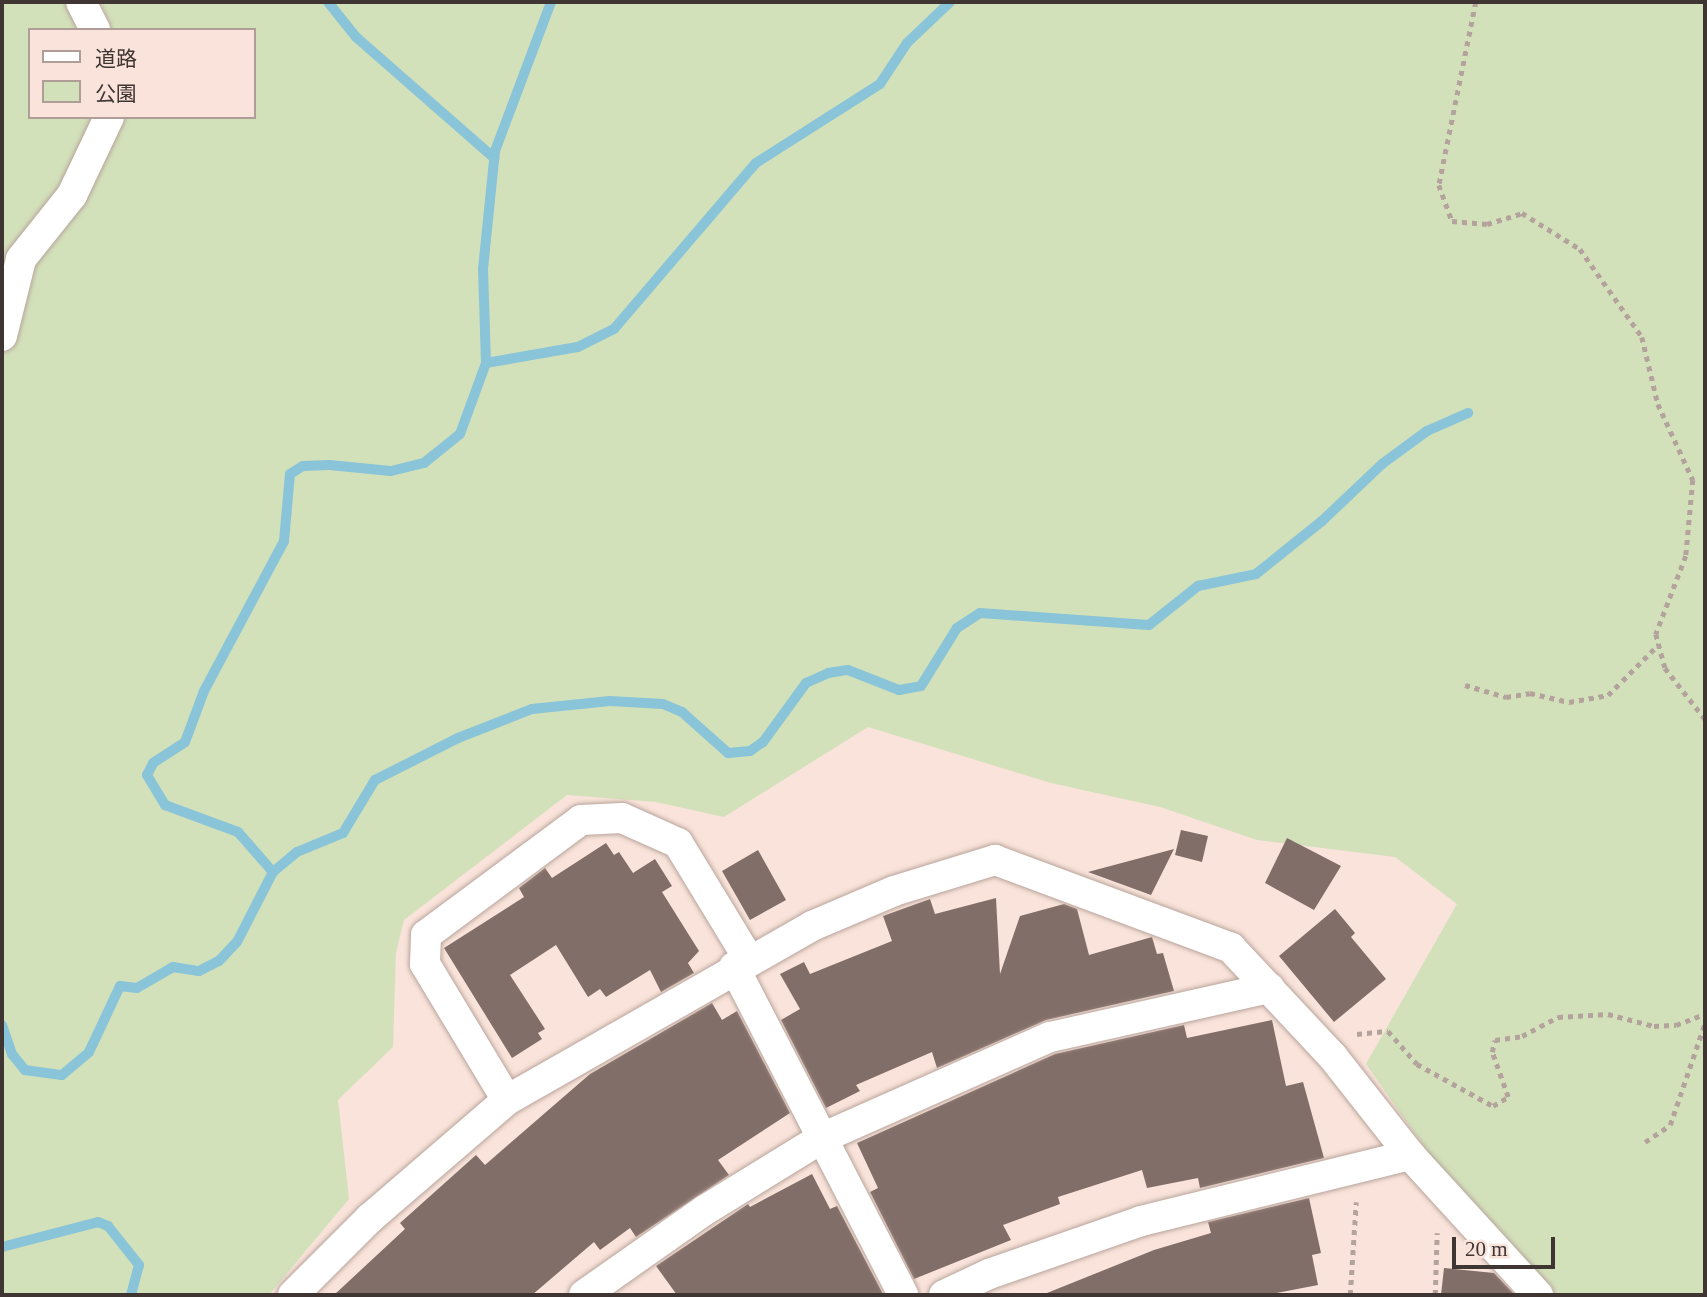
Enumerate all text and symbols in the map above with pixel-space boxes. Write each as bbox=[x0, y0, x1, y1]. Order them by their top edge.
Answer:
legend bbox=[28, 28, 256, 119]
text: 道路 bbox=[95, 47, 137, 71]
text: 公園 bbox=[95, 82, 137, 106]
scale bar bbox=[1455, 1224, 1558, 1268]
text: 20 m bbox=[1465, 1237, 1508, 1261]

